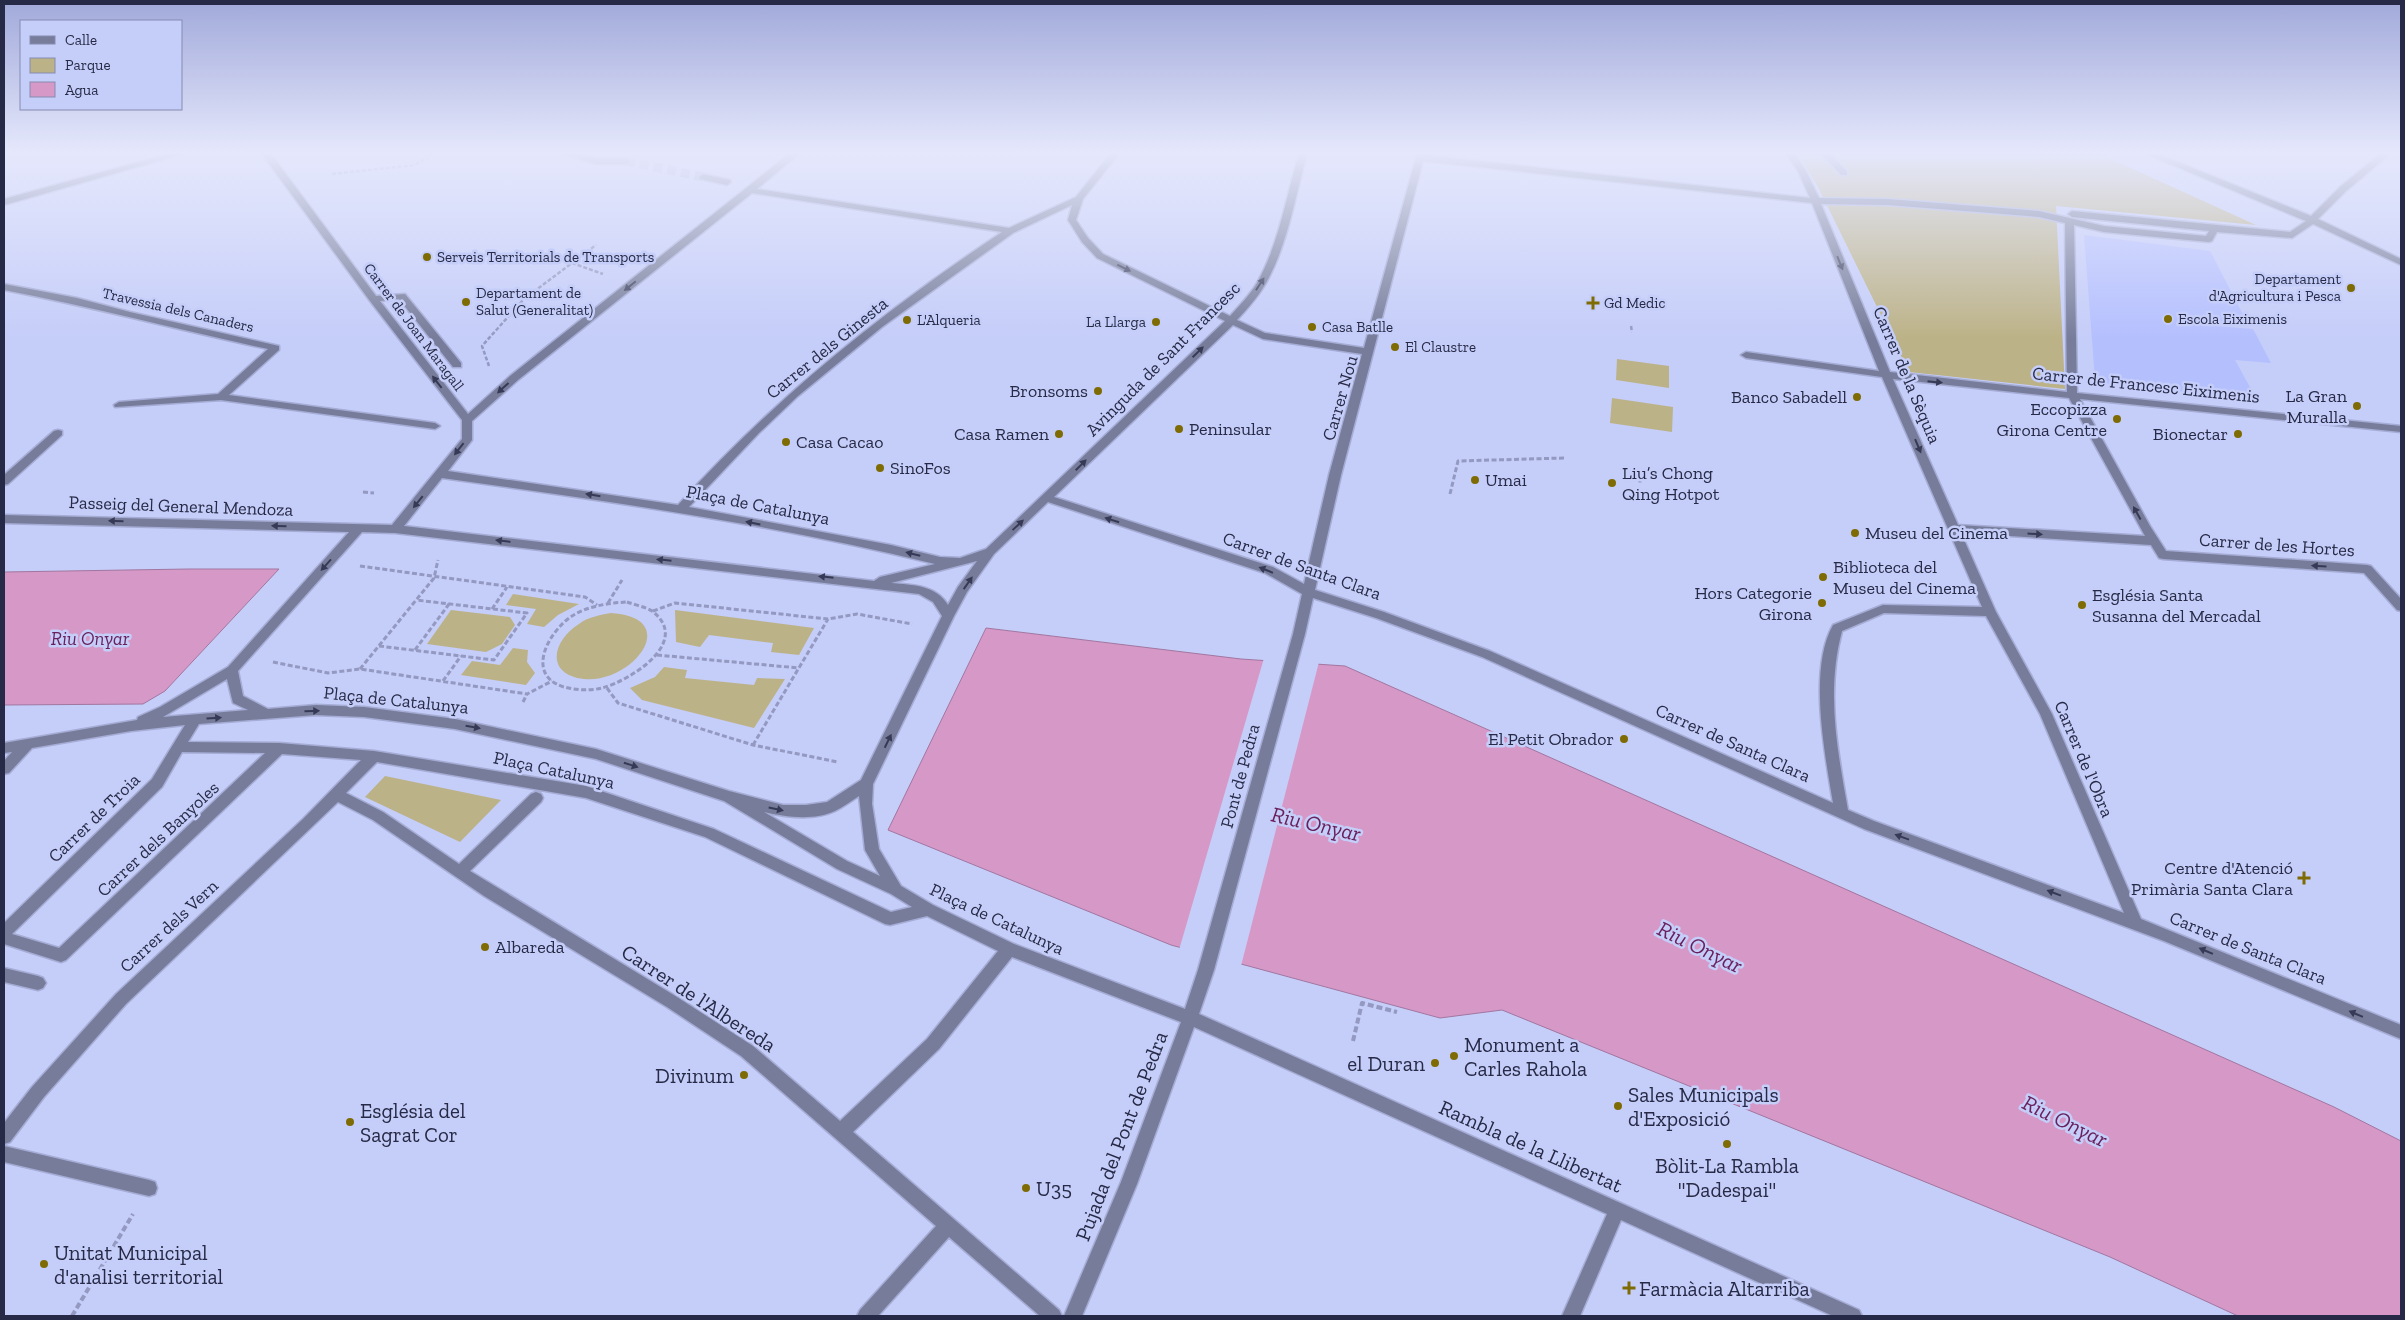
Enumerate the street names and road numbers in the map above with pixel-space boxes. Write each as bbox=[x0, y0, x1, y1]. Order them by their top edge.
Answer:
street label: Carrer de Joan Maragall bbox=[360, 260, 468, 394]
street label: Avinguda de Sant Francesc bbox=[1081, 277, 1245, 441]
street label: Travessia dels Canaders bbox=[101, 284, 255, 336]
street label: Carrer dels Ginesta bbox=[762, 292, 892, 404]
street label: Carrer de la Sèquia bbox=[1868, 303, 1946, 447]
street label: Carrer Nou bbox=[1317, 353, 1363, 443]
street label: Carrer de Francesc Eiximenis bbox=[2031, 362, 2261, 408]
street label: Plaça de Catalunya bbox=[684, 480, 832, 530]
street label: Passeig del General Mendoza bbox=[68, 491, 294, 521]
street label: Carrer de Santa Clara bbox=[1220, 527, 1385, 605]
street label: Carrer de les Hortes bbox=[2198, 529, 2356, 561]
street label: Plaça de Catalunya bbox=[322, 681, 470, 719]
street label: Carrer de l'Obra bbox=[2050, 697, 2119, 821]
street label: Carrer de Santa Clara bbox=[1652, 699, 1814, 787]
street label: Pont de Pedra bbox=[1215, 721, 1265, 831]
street label: Plaça Catalunya bbox=[491, 746, 617, 794]
street label: Carrer de Troia bbox=[44, 769, 145, 867]
street label: Carrer dels Banyoles bbox=[92, 777, 224, 901]
street label: Carrer dels Vern bbox=[115, 874, 223, 977]
street label: Plaça de Catalunya bbox=[926, 878, 1068, 960]
street label: Carrer de Santa Clara bbox=[2166, 906, 2330, 990]
street label: Carrer de l'Albereda bbox=[617, 939, 781, 1057]
street label: Pujada del Pont de Pedra bbox=[1069, 1028, 1173, 1245]
street label: Rambla de la Llibertat bbox=[1435, 1094, 1627, 1198]

